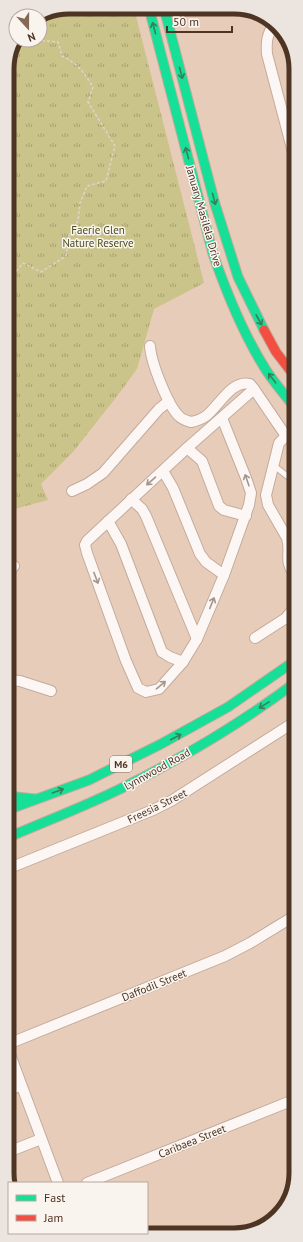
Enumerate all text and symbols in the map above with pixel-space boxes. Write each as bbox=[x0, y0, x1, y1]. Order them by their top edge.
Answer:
north arrow bbox=[8, 8, 48, 48]
scale bar bbox=[167, 8, 232, 34]
text: 50 m bbox=[173, 14, 199, 29]
one-way arrow bbox=[150, 21, 157, 34]
text: N bbox=[26, 30, 37, 45]
one-way arrow bbox=[178, 66, 185, 79]
one-way arrow bbox=[182, 147, 190, 160]
street label: January Masilela Drive bbox=[183, 163, 225, 268]
one-way arrow bbox=[211, 192, 218, 205]
park label: Faerie Glen Nature Reserve bbox=[62, 223, 134, 250]
one-way arrow bbox=[256, 314, 263, 326]
one-way arrow bbox=[268, 373, 276, 384]
one-way arrow bbox=[243, 474, 250, 487]
one-way arrow bbox=[147, 476, 157, 485]
one-way arrow bbox=[93, 571, 101, 583]
one-way arrow bbox=[209, 597, 217, 609]
one-way arrow bbox=[156, 681, 166, 690]
one-way arrow bbox=[258, 701, 270, 709]
one-way arrow bbox=[169, 733, 181, 740]
street label: Lynnwood Road bbox=[121, 745, 193, 793]
road number: M6 bbox=[110, 756, 132, 772]
street label: Freesia Street bbox=[125, 785, 189, 826]
one-way arrow bbox=[51, 787, 64, 794]
street label: Daffodil Street bbox=[120, 966, 189, 1004]
street label: Caribaea Street bbox=[156, 1121, 228, 1161]
legend bbox=[8, 1182, 148, 1234]
text: Fast bbox=[44, 1190, 65, 1205]
text: Jam bbox=[43, 1210, 63, 1225]

